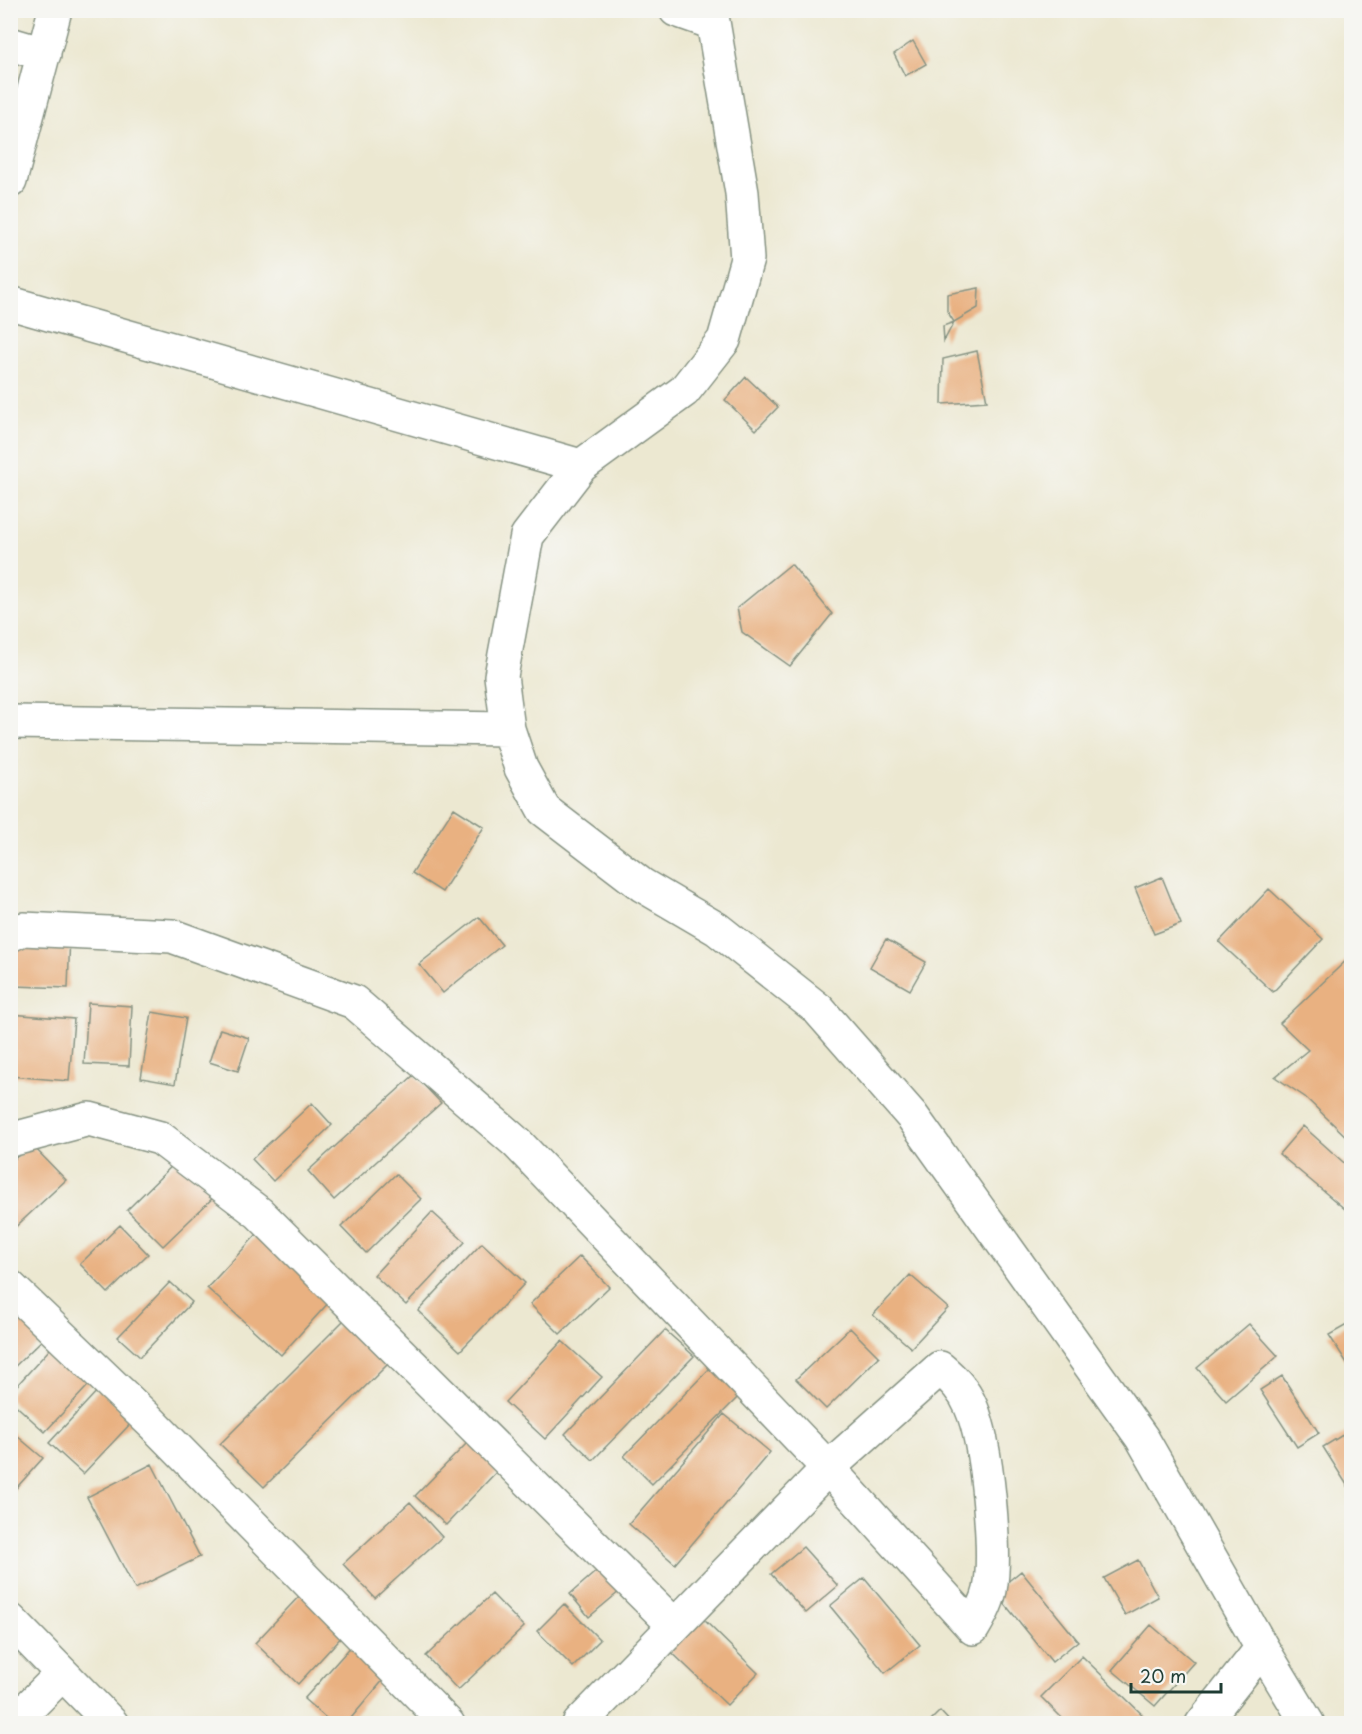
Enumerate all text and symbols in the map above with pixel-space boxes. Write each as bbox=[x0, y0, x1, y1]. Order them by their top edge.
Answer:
scale bar bbox=[1131, 1656, 1221, 1694]
text: 20 m bbox=[1140, 1662, 1186, 1689]

